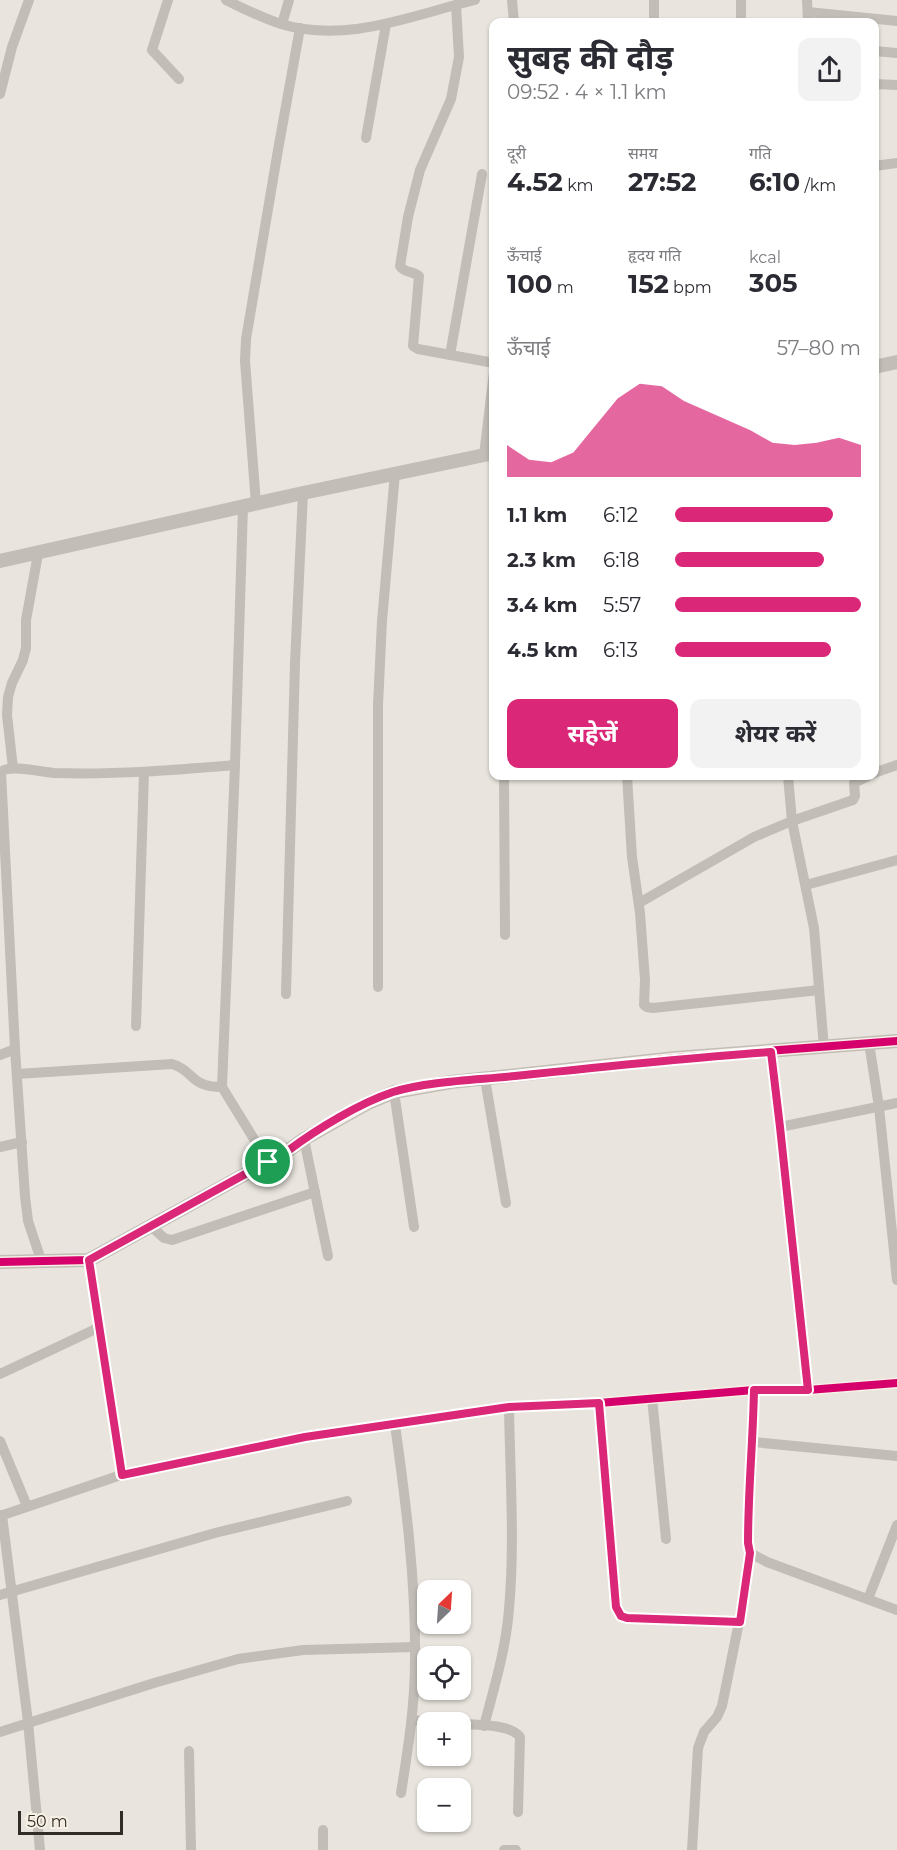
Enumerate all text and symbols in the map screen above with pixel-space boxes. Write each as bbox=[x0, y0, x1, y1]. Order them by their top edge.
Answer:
text: सुबह की दौड़ bbox=[507, 37, 673, 77]
button: share bbox=[798, 38, 861, 101]
text: 09:52 · 4 × 1.1 km bbox=[507, 80, 667, 104]
text: दूरी bbox=[507, 144, 526, 163]
text: समय bbox=[628, 144, 658, 163]
text: गति bbox=[749, 144, 771, 163]
text: 4.52 bbox=[507, 166, 563, 198]
text: 27:52 bbox=[628, 166, 696, 198]
text: 6:10 bbox=[749, 166, 800, 198]
text: km bbox=[563, 176, 594, 195]
text: /km bbox=[800, 176, 836, 195]
text: ऊँचाई bbox=[507, 246, 542, 265]
text: हृदय गति bbox=[628, 246, 681, 265]
text: kcal bbox=[749, 248, 781, 267]
text: 305 bbox=[749, 267, 798, 299]
text: 100 bbox=[507, 268, 553, 300]
text: 152 bbox=[628, 268, 669, 300]
text: m bbox=[553, 278, 574, 297]
text: bpm bbox=[669, 278, 712, 297]
text: ऊँचाई bbox=[507, 336, 550, 360]
text: 57–80 m bbox=[777, 336, 861, 360]
text: 1.1 km bbox=[507, 503, 567, 527]
text: 6:12 bbox=[603, 503, 638, 527]
text: 2.3 km bbox=[507, 548, 576, 572]
text: 6:18 bbox=[603, 548, 639, 572]
text: 3.4 km bbox=[507, 593, 578, 617]
text: 5:57 bbox=[603, 593, 641, 617]
text: 4.5 km bbox=[507, 638, 578, 662]
text: 6:13 bbox=[603, 638, 638, 662]
button: सहेजें bbox=[507, 699, 678, 768]
button: शेयर करें bbox=[690, 699, 861, 768]
pin bbox=[242, 1136, 293, 1187]
icon: arrive bbox=[251, 1145, 284, 1178]
north arrow bbox=[417, 1580, 471, 1634]
map controls bbox=[417, 1580, 471, 1832]
button: locate bbox=[417, 1646, 471, 1700]
button: + bbox=[417, 1712, 471, 1766]
button: − bbox=[417, 1778, 471, 1832]
scale bar bbox=[18, 1808, 123, 1836]
text: 50 m bbox=[27, 1812, 68, 1831]

